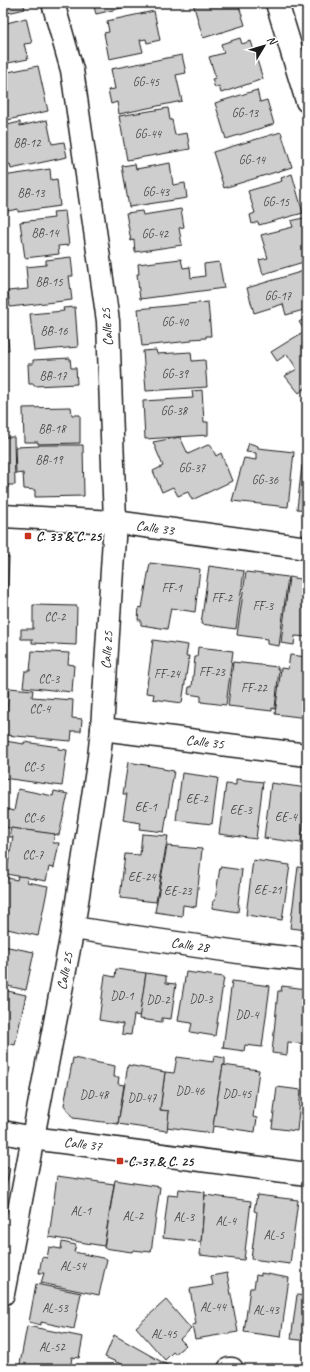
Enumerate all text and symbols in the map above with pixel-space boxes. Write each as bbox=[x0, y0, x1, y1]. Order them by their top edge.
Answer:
north arrow bbox=[244, 26, 284, 66]
text: N bbox=[264, 33, 281, 49]
house number: GG-45 bbox=[133, 74, 160, 90]
house number: GG-13 bbox=[232, 105, 260, 121]
house number: GG-44 bbox=[135, 126, 163, 142]
house number: BB-12 bbox=[13, 135, 42, 151]
house number: GG-14 bbox=[239, 152, 267, 168]
house number: GG-43 bbox=[143, 184, 171, 200]
house number: BB-13 bbox=[17, 185, 46, 201]
house number: GG-15 bbox=[263, 194, 290, 210]
house number: BB-14 bbox=[31, 225, 60, 241]
house number: GG-42 bbox=[142, 226, 170, 242]
house number: BB-15 bbox=[35, 274, 63, 290]
house number: GG-17 bbox=[265, 288, 292, 304]
street label: Calle 25 bbox=[97, 307, 117, 347]
house number: GG-40 bbox=[162, 314, 190, 330]
house number: BB-16 bbox=[40, 323, 68, 339]
house number: GG-39 bbox=[162, 366, 190, 382]
house number: BB-17 bbox=[39, 368, 67, 384]
house number: GG-38 bbox=[161, 403, 189, 419]
house number: BB-18 bbox=[38, 421, 67, 437]
house number: BB-19 bbox=[35, 452, 64, 468]
house number: GG-37 bbox=[179, 460, 206, 476]
house number: GG-36 bbox=[252, 472, 279, 488]
street label: Calle 33 bbox=[135, 517, 177, 539]
place label: C. 33 & C. 25 bbox=[36, 528, 103, 545]
marker: C. 33 & C. 25 bbox=[23, 531, 33, 541]
house number: FF-1 bbox=[162, 580, 183, 596]
house number: FF-2 bbox=[212, 590, 234, 606]
house number: FF-3 bbox=[253, 598, 275, 614]
house number: CC-2 bbox=[45, 609, 67, 625]
street label: Calle 25 bbox=[97, 630, 117, 670]
house number: FF-23 bbox=[199, 664, 227, 680]
house number: FF-24 bbox=[154, 666, 182, 682]
house number: CC-3 bbox=[39, 671, 61, 687]
house number: FF-22 bbox=[241, 680, 269, 696]
house number: CC-4 bbox=[30, 701, 52, 717]
street label: Calle 35 bbox=[185, 731, 226, 753]
house number: CC-5 bbox=[24, 759, 45, 775]
house number: EE-2 bbox=[186, 791, 210, 807]
house number: EE-1 bbox=[135, 799, 158, 815]
house number: EE-3 bbox=[230, 802, 254, 818]
house number: EE-4 bbox=[275, 809, 299, 825]
house number: CC-6 bbox=[24, 810, 45, 826]
house number: CC-7 bbox=[23, 847, 44, 863]
house number: EE-24 bbox=[128, 869, 157, 885]
house number: EE-21 bbox=[254, 882, 282, 898]
house number: EE-23 bbox=[164, 883, 193, 899]
street label: Calle 28 bbox=[170, 934, 212, 956]
street label: Calle 25 bbox=[53, 950, 77, 991]
house number: DD-1 bbox=[110, 988, 134, 1004]
house number: DD-3 bbox=[189, 991, 214, 1007]
house number: DD-2 bbox=[146, 992, 171, 1008]
house number: DD-4 bbox=[235, 1007, 260, 1023]
house number: DD-46 bbox=[176, 1083, 205, 1099]
house number: DD-45 bbox=[223, 1086, 252, 1102]
house number: DD-48 bbox=[80, 1087, 110, 1103]
house number: DD-47 bbox=[128, 1090, 157, 1106]
street label: Calle 37 bbox=[63, 1133, 104, 1155]
place label: C. 37 & C. 25 bbox=[128, 1153, 195, 1170]
marker: C. 37 & C. 25 bbox=[115, 1156, 125, 1166]
house number: AL-1 bbox=[71, 1203, 92, 1219]
house number: AL-2 bbox=[123, 1208, 145, 1224]
house number: AL-3 bbox=[174, 1209, 196, 1225]
house number: AL-4 bbox=[216, 1213, 238, 1229]
house number: AL-5 bbox=[264, 1227, 285, 1243]
house number: AL-54 bbox=[60, 1258, 87, 1274]
house number: AL-44 bbox=[200, 1299, 227, 1315]
house number: AL-53 bbox=[42, 1300, 69, 1316]
house number: AL-43 bbox=[253, 1302, 280, 1318]
house number: AL-45 bbox=[151, 1326, 177, 1342]
house number: AL-52 bbox=[39, 1339, 66, 1355]

